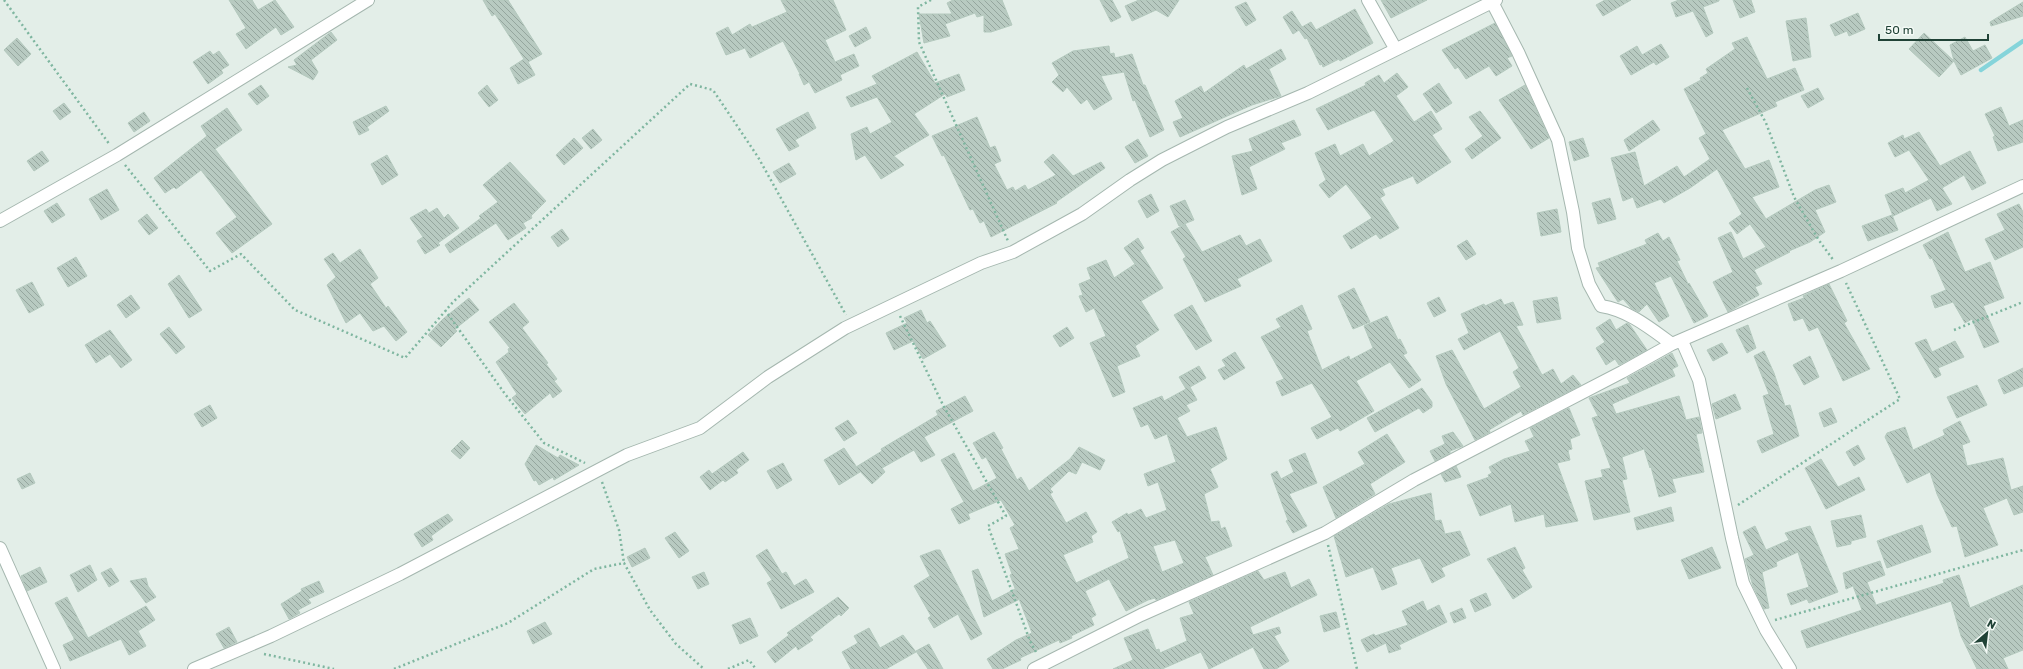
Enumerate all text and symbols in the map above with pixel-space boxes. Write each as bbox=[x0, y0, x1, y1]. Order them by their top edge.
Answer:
scale bar bbox=[1879, 16, 1988, 42]
text: 50 m bbox=[1885, 23, 1913, 37]
north arrow bbox=[1967, 613, 2007, 653]
text: N bbox=[1985, 617, 1998, 632]

